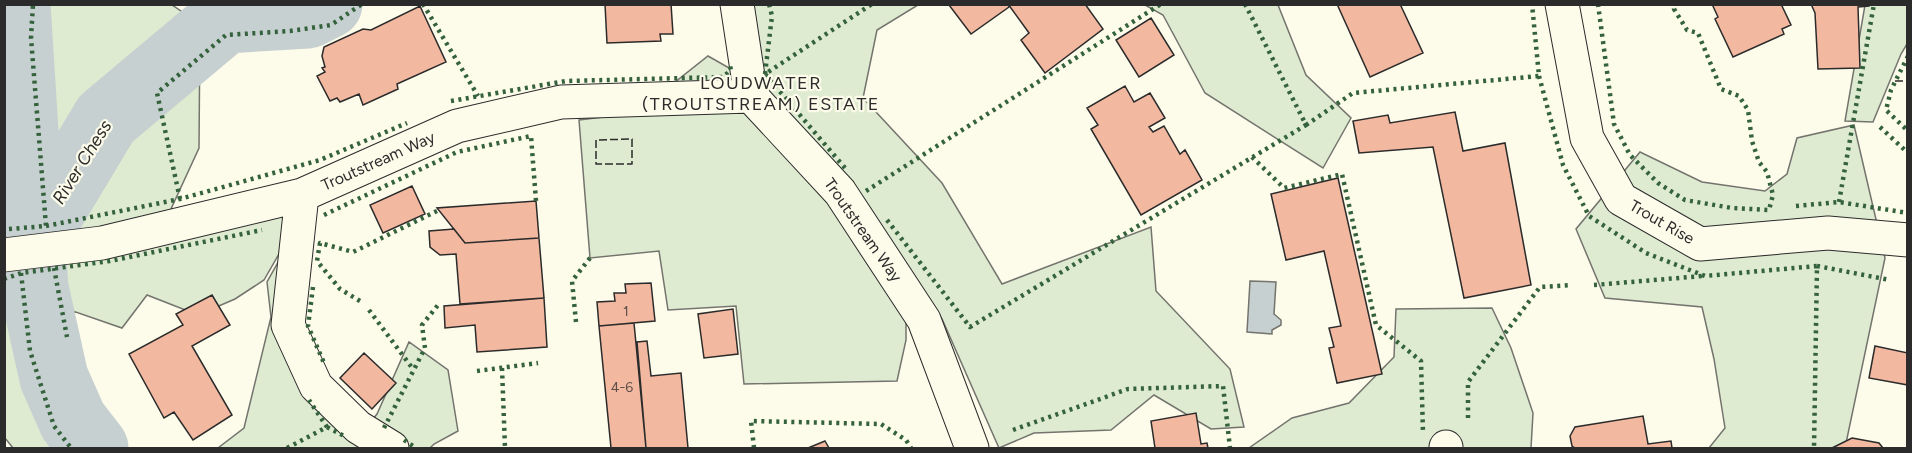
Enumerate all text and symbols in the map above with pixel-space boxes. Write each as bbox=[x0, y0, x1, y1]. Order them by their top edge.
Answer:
district label: LOUDWATER (TROUTSTREAM) ESTATE bbox=[642, 72, 880, 115]
water label: River Chess bbox=[48, 115, 117, 208]
street label: Troutstream Way bbox=[318, 127, 438, 195]
street label: Troutstream Way bbox=[820, 174, 906, 286]
street label: Trout Rise bbox=[1626, 196, 1698, 248]
house number: 1 bbox=[623, 303, 629, 320]
house number: 4-6 bbox=[611, 379, 633, 396]

